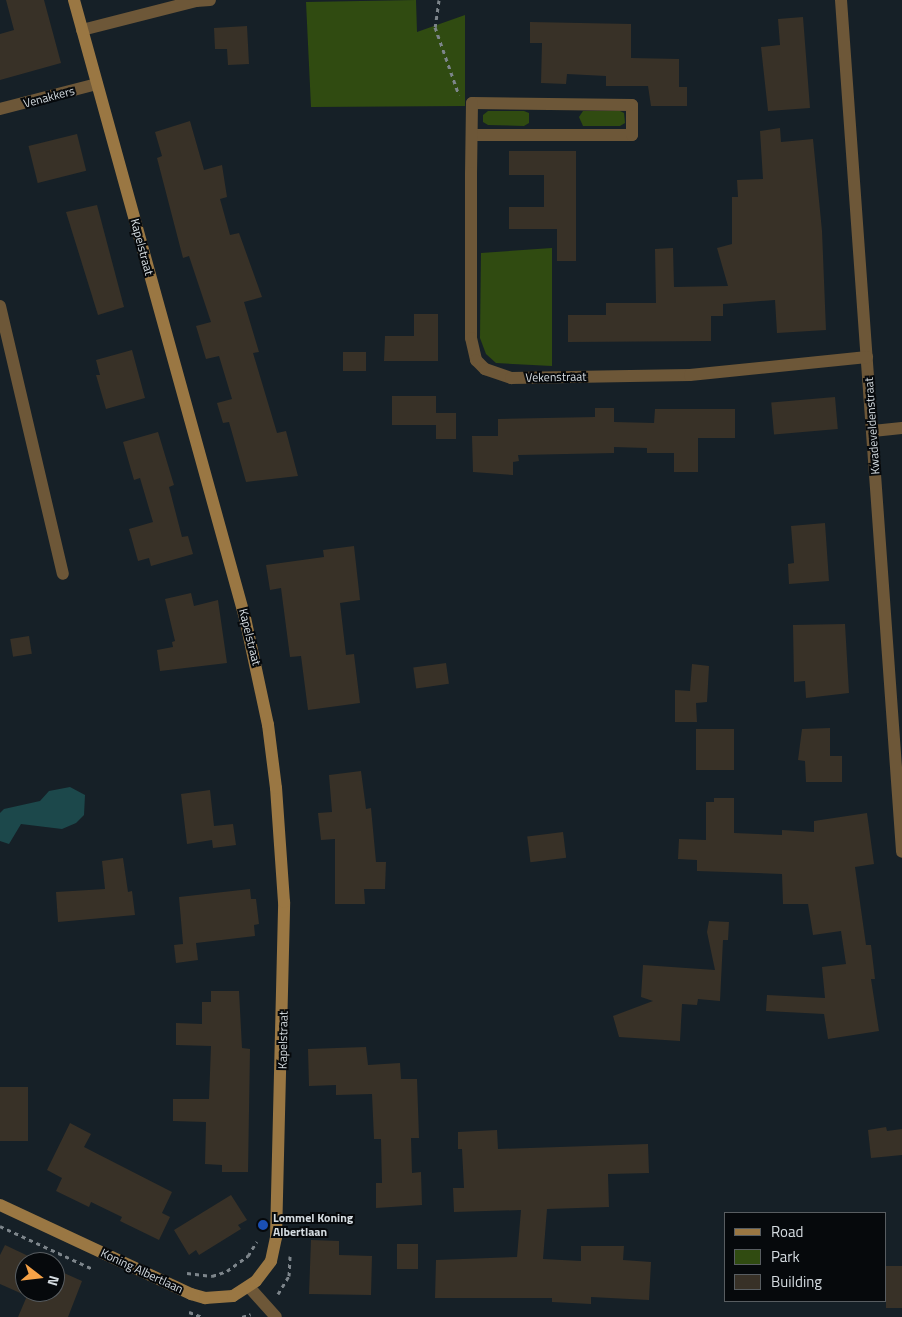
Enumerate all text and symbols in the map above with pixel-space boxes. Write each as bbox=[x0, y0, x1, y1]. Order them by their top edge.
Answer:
street label: Venakkers bbox=[22, 83, 76, 111]
street label: Kapelstraat bbox=[128, 217, 156, 277]
street label: Vekenstraat bbox=[525, 369, 587, 385]
street label: Kwadeveldenstraat bbox=[861, 377, 883, 475]
street label: Kapelstraat bbox=[236, 607, 264, 667]
street label: Kapelstraat bbox=[275, 1011, 291, 1069]
place label: Lommel Koning Albertlaan bbox=[273, 1211, 353, 1239]
legend bbox=[724, 1212, 887, 1302]
marker: Lommel Koning Albertlaan bbox=[257, 1219, 269, 1231]
text: Road bbox=[771, 1220, 803, 1243]
text: Park bbox=[771, 1245, 800, 1268]
street label: Koning Albertlaan bbox=[99, 1246, 185, 1296]
north arrow bbox=[15, 1252, 65, 1302]
text: Building bbox=[771, 1270, 822, 1293]
text: N bbox=[43, 1273, 65, 1289]

